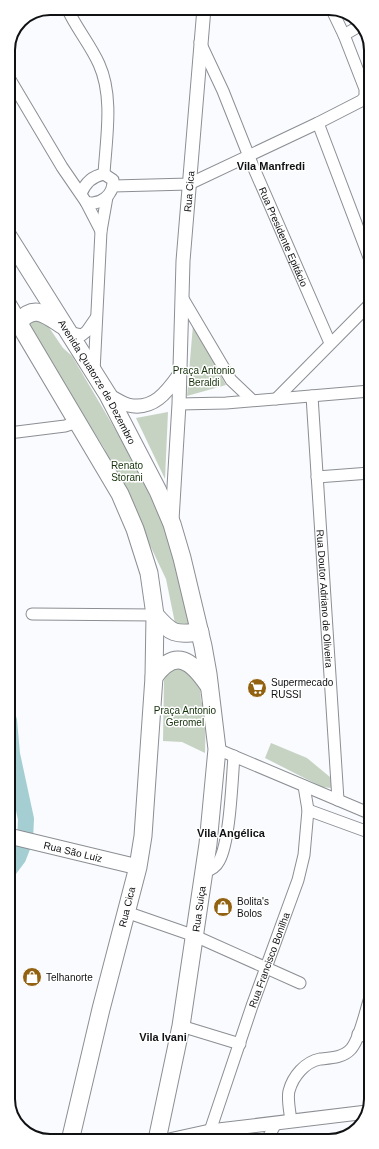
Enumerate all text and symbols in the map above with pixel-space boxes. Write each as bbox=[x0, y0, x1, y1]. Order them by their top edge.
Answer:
district label: Vila Manfredi bbox=[237, 160, 305, 172]
street label: Rua Cica bbox=[182, 170, 196, 212]
street label: Rua Presidente Epitácio bbox=[257, 185, 310, 289]
street label: Avenida Quatorze de Dezembro bbox=[56, 317, 138, 446]
park label: Praça Antonio Beraldi bbox=[173, 365, 236, 388]
park label: Renato Storani bbox=[111, 460, 144, 483]
street label: Rua Doutor Adriano de Oliveira bbox=[315, 529, 335, 669]
supermarket icon: Supermecado RUSSI bbox=[246, 677, 268, 699]
place label: Supermecado RUSSI bbox=[271, 677, 334, 700]
park label: Praça Antonio Geromel bbox=[154, 705, 217, 728]
district label: Vila Angélica bbox=[197, 827, 266, 839]
street label: Rua São Luiz bbox=[43, 839, 104, 864]
street label: Rua Cica bbox=[117, 885, 137, 928]
street label: Rua Suiça bbox=[190, 885, 208, 933]
shop icon: Bolita's Bolos bbox=[212, 896, 234, 918]
place label: Bolita's Bolos bbox=[237, 896, 269, 919]
street label: Rua Francisco Bonilha bbox=[246, 910, 291, 1009]
shop icon: Telhanorte bbox=[21, 966, 43, 988]
place label: Telhanorte bbox=[46, 972, 93, 983]
district label: Vila Ivani bbox=[139, 1031, 187, 1043]

